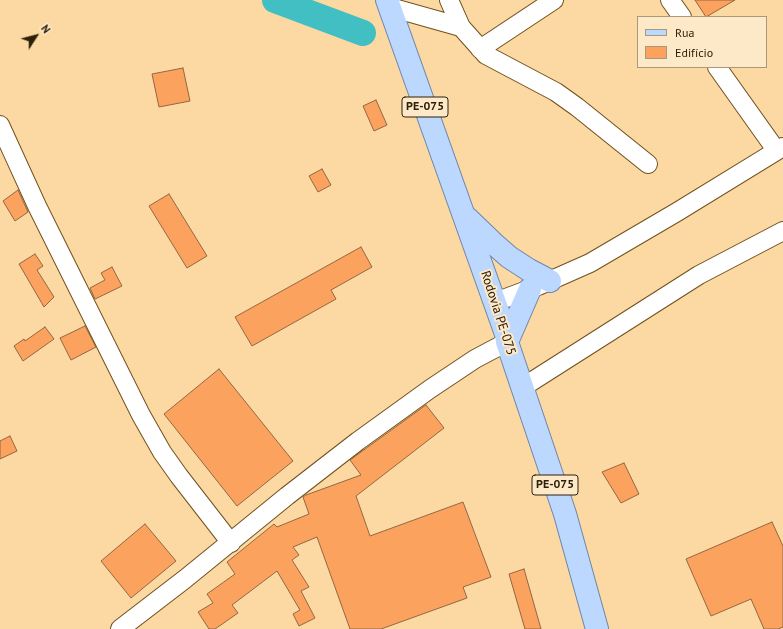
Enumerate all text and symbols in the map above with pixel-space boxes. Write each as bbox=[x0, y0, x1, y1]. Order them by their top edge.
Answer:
north arrow bbox=[16, 16, 56, 56]
legend bbox=[637, 16, 767, 68]
text: N bbox=[38, 22, 53, 36]
text: Rua bbox=[675, 25, 694, 40]
text: Edifício bbox=[675, 45, 713, 60]
road number: PE-075 bbox=[402, 97, 448, 117]
street label: Rodovia PE-075 bbox=[477, 269, 519, 357]
road number: PE-075 bbox=[532, 475, 578, 495]

